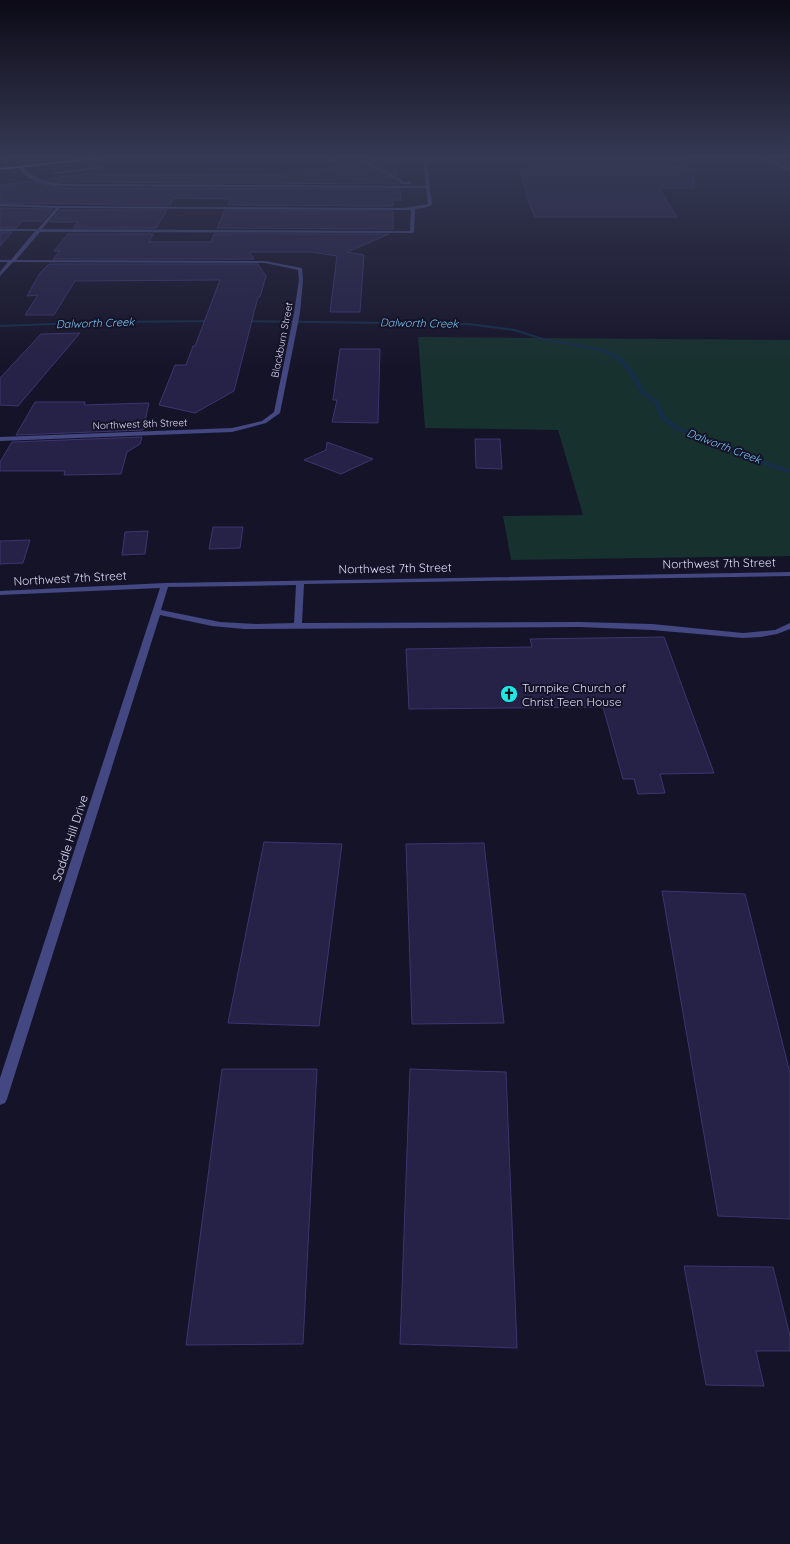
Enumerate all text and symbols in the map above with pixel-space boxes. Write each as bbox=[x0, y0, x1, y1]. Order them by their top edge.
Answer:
street label: Blackburn Street bbox=[268, 300, 296, 379]
water label: Dalworth Creek bbox=[55, 315, 136, 331]
water label: Dalworth Creek bbox=[380, 315, 460, 331]
street label: Northwest 8th Street bbox=[92, 416, 188, 432]
water label: Dalworth Creek bbox=[685, 425, 764, 467]
street label: Northwest 7th Street bbox=[662, 555, 776, 571]
street label: Northwest 7th Street bbox=[338, 560, 452, 576]
street label: Northwest 7th Street bbox=[13, 568, 127, 588]
place label: Turnpike Church of Christ Teen House bbox=[522, 680, 627, 709]
church icon: Turnpike Church of Christ Teen House bbox=[499, 684, 519, 704]
street label: Saddle Hill Drive bbox=[49, 793, 91, 883]

